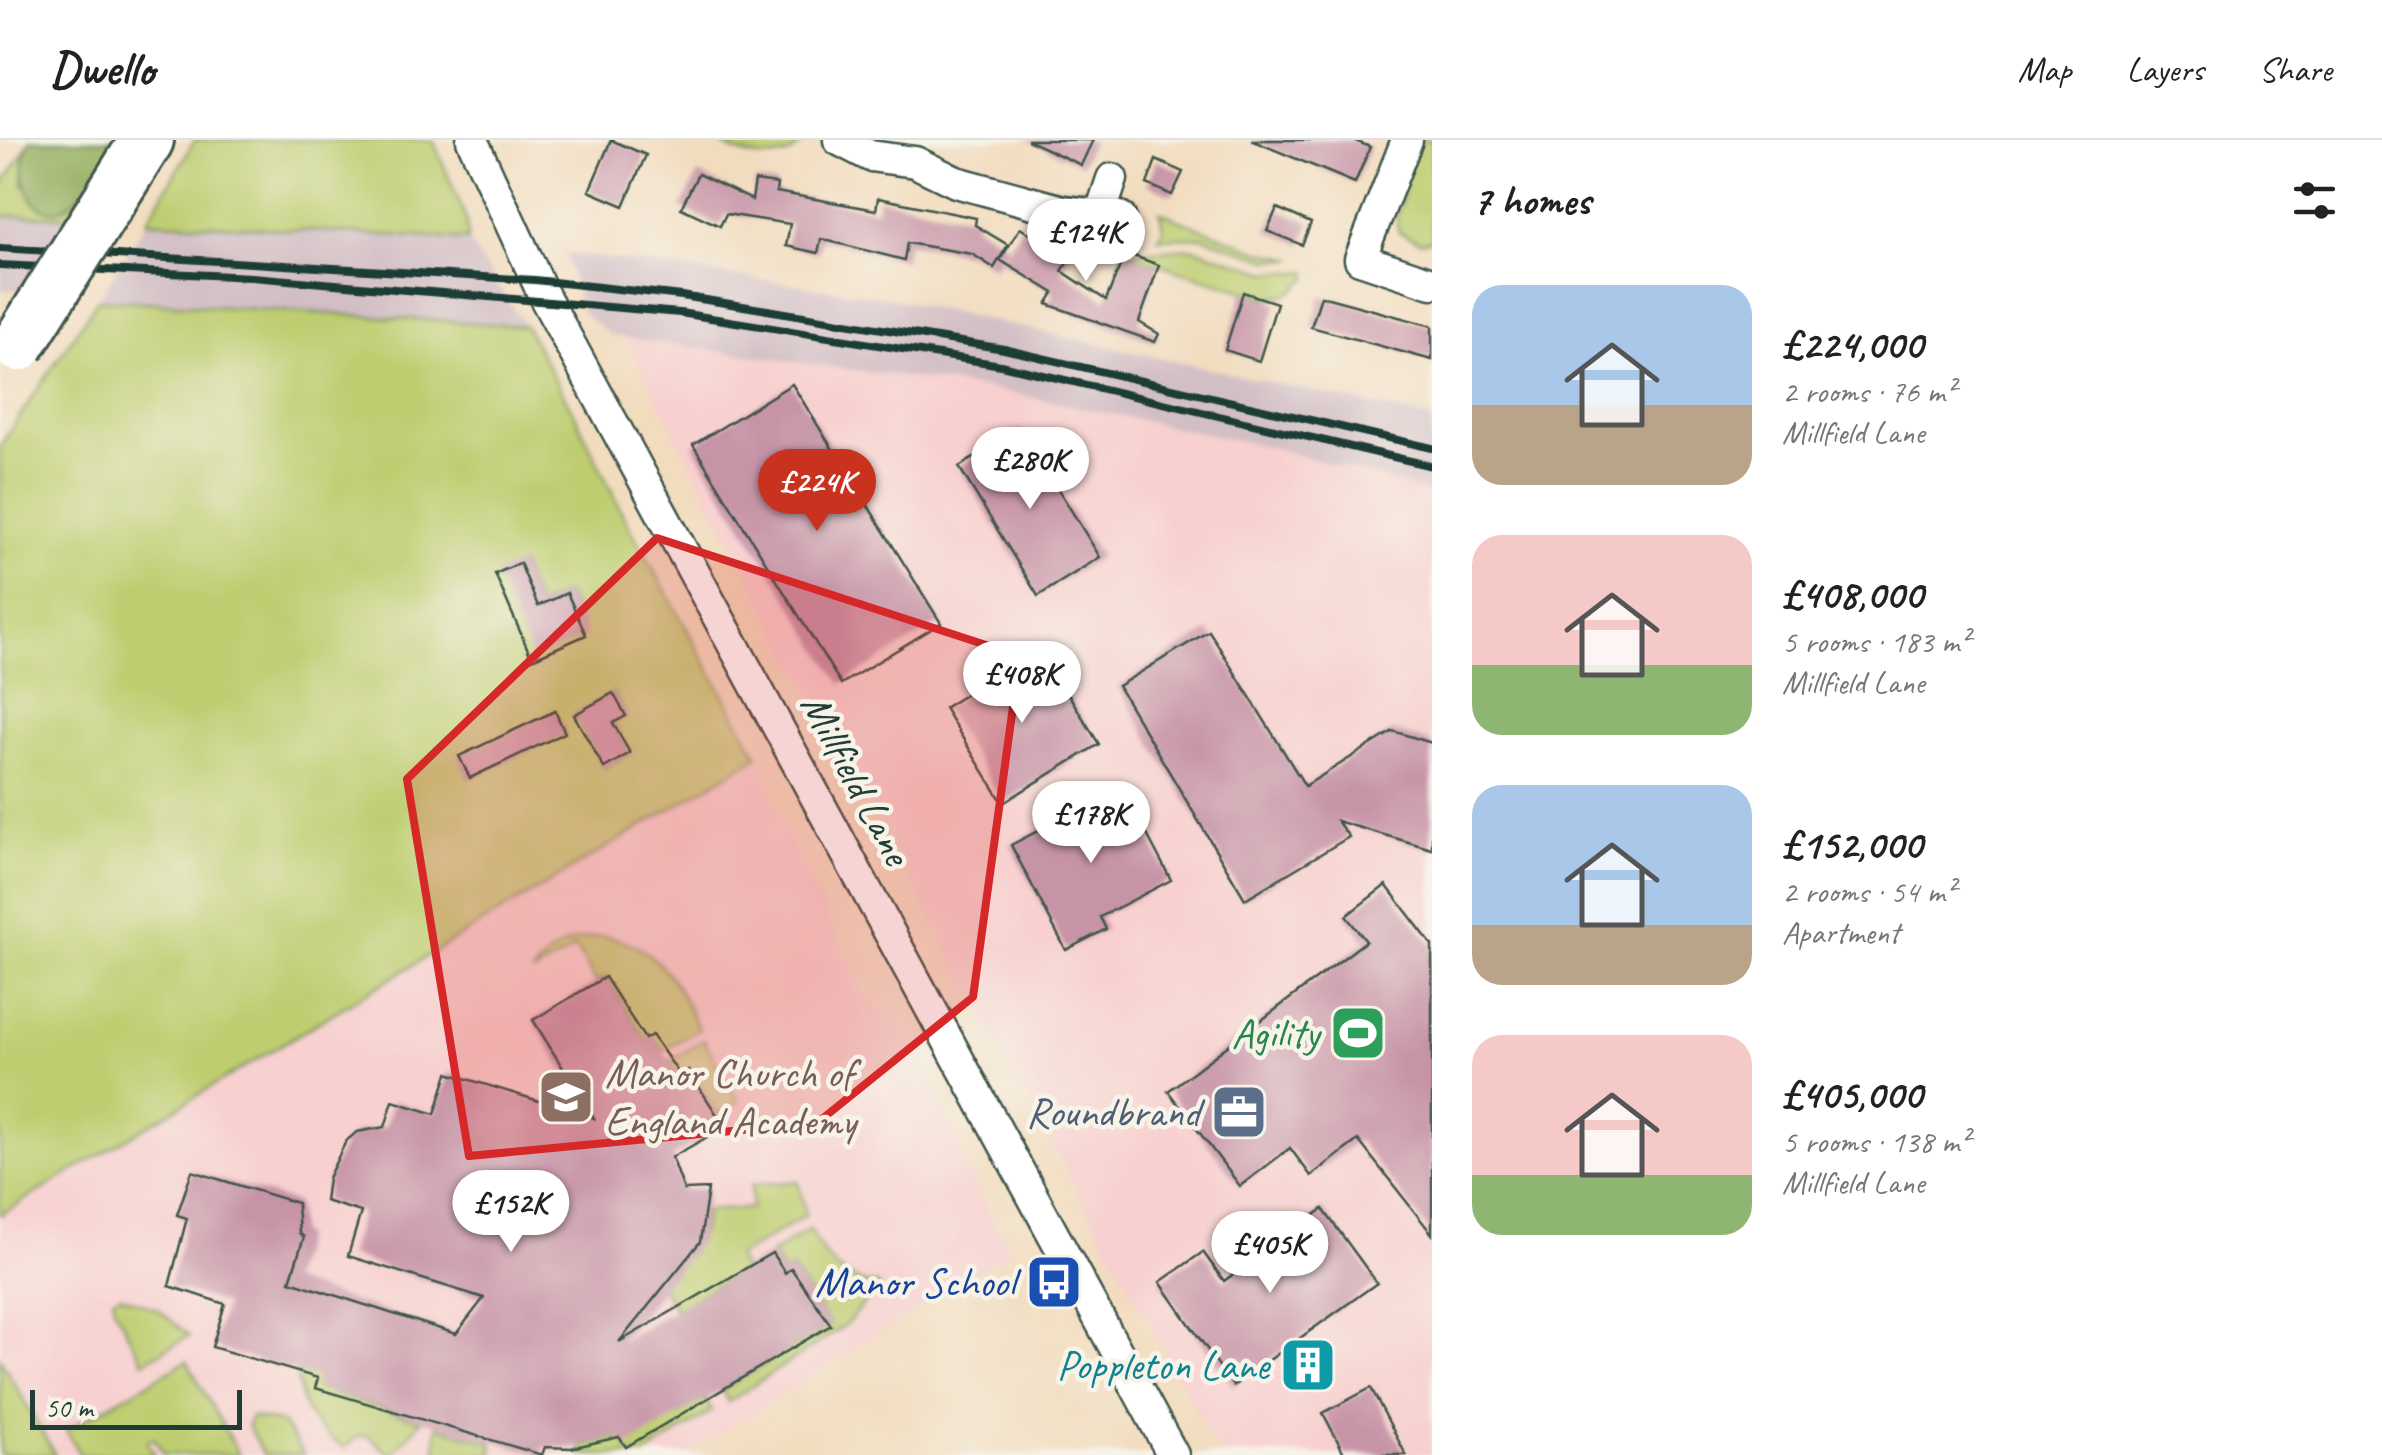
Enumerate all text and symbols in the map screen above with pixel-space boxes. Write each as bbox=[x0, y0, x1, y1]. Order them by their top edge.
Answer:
text: Dwello bbox=[50, 39, 154, 99]
text: Map bbox=[2018, 47, 2071, 92]
text: Layers bbox=[2126, 47, 2204, 92]
text: Share bbox=[2259, 47, 2332, 92]
icon: filters bbox=[2287, 173, 2342, 228]
text: 7 homes bbox=[1472, 174, 1590, 227]
pin: £124K bbox=[1016, 199, 1156, 284]
text: £124K bbox=[1049, 211, 1123, 252]
text: £224,000 bbox=[1782, 318, 1923, 371]
icon: home bbox=[1552, 325, 1672, 445]
text: 2 rooms · 76 m² bbox=[1782, 371, 1955, 412]
text: Millfield Lane bbox=[1782, 412, 1925, 453]
pin: £280K bbox=[960, 427, 1100, 512]
text: £280K bbox=[993, 439, 1067, 480]
pin: £224K bbox=[747, 449, 887, 534]
text: £224K bbox=[780, 461, 854, 502]
text: £408,000 bbox=[1782, 568, 1923, 621]
icon: home bbox=[1552, 575, 1672, 695]
text: 5 rooms · 183 m² bbox=[1782, 621, 1969, 662]
pin: £408K bbox=[952, 641, 1092, 726]
text: £408K bbox=[985, 653, 1059, 694]
text: Millfield Lane bbox=[1782, 662, 1925, 703]
street label: Millfield Lane bbox=[789, 684, 925, 877]
pin: £178K bbox=[1021, 781, 1161, 866]
text: £178K bbox=[1054, 793, 1128, 834]
text: £152,000 bbox=[1782, 818, 1922, 871]
icon: home bbox=[1552, 825, 1672, 945]
text: 2 rooms · 54 m² bbox=[1782, 871, 1955, 912]
text: Apartment bbox=[1782, 912, 1900, 953]
sports icon: Agility bbox=[1328, 1003, 1388, 1063]
place label: Agility bbox=[1232, 1007, 1323, 1060]
place label: Manor Church of England Academy bbox=[605, 1047, 862, 1148]
school or university icon: Manor Church of England Academy bbox=[536, 1067, 596, 1127]
text: £405,000 bbox=[1782, 1068, 1922, 1121]
icon: home bbox=[1552, 1075, 1672, 1195]
office icon: Roundbrand bbox=[1209, 1082, 1269, 1142]
place label: Roundbrand bbox=[1026, 1086, 1205, 1139]
text: 5 rooms · 138 m² bbox=[1782, 1121, 1969, 1162]
text: Millfield Lane bbox=[1782, 1162, 1925, 1203]
pin: £152K bbox=[441, 1170, 581, 1255]
text: £152K bbox=[474, 1182, 548, 1223]
pin: £405K bbox=[1200, 1211, 1340, 1296]
text: £405K bbox=[1233, 1223, 1307, 1264]
bus stop icon: Manor School bbox=[1024, 1252, 1084, 1312]
place label: Manor School bbox=[815, 1256, 1022, 1309]
building icon: Poppleton Lane bbox=[1278, 1335, 1338, 1395]
place label: Poppleton Lane bbox=[1057, 1339, 1271, 1392]
scale bar bbox=[30, 1385, 242, 1430]
text: 50 m bbox=[45, 1390, 93, 1425]

